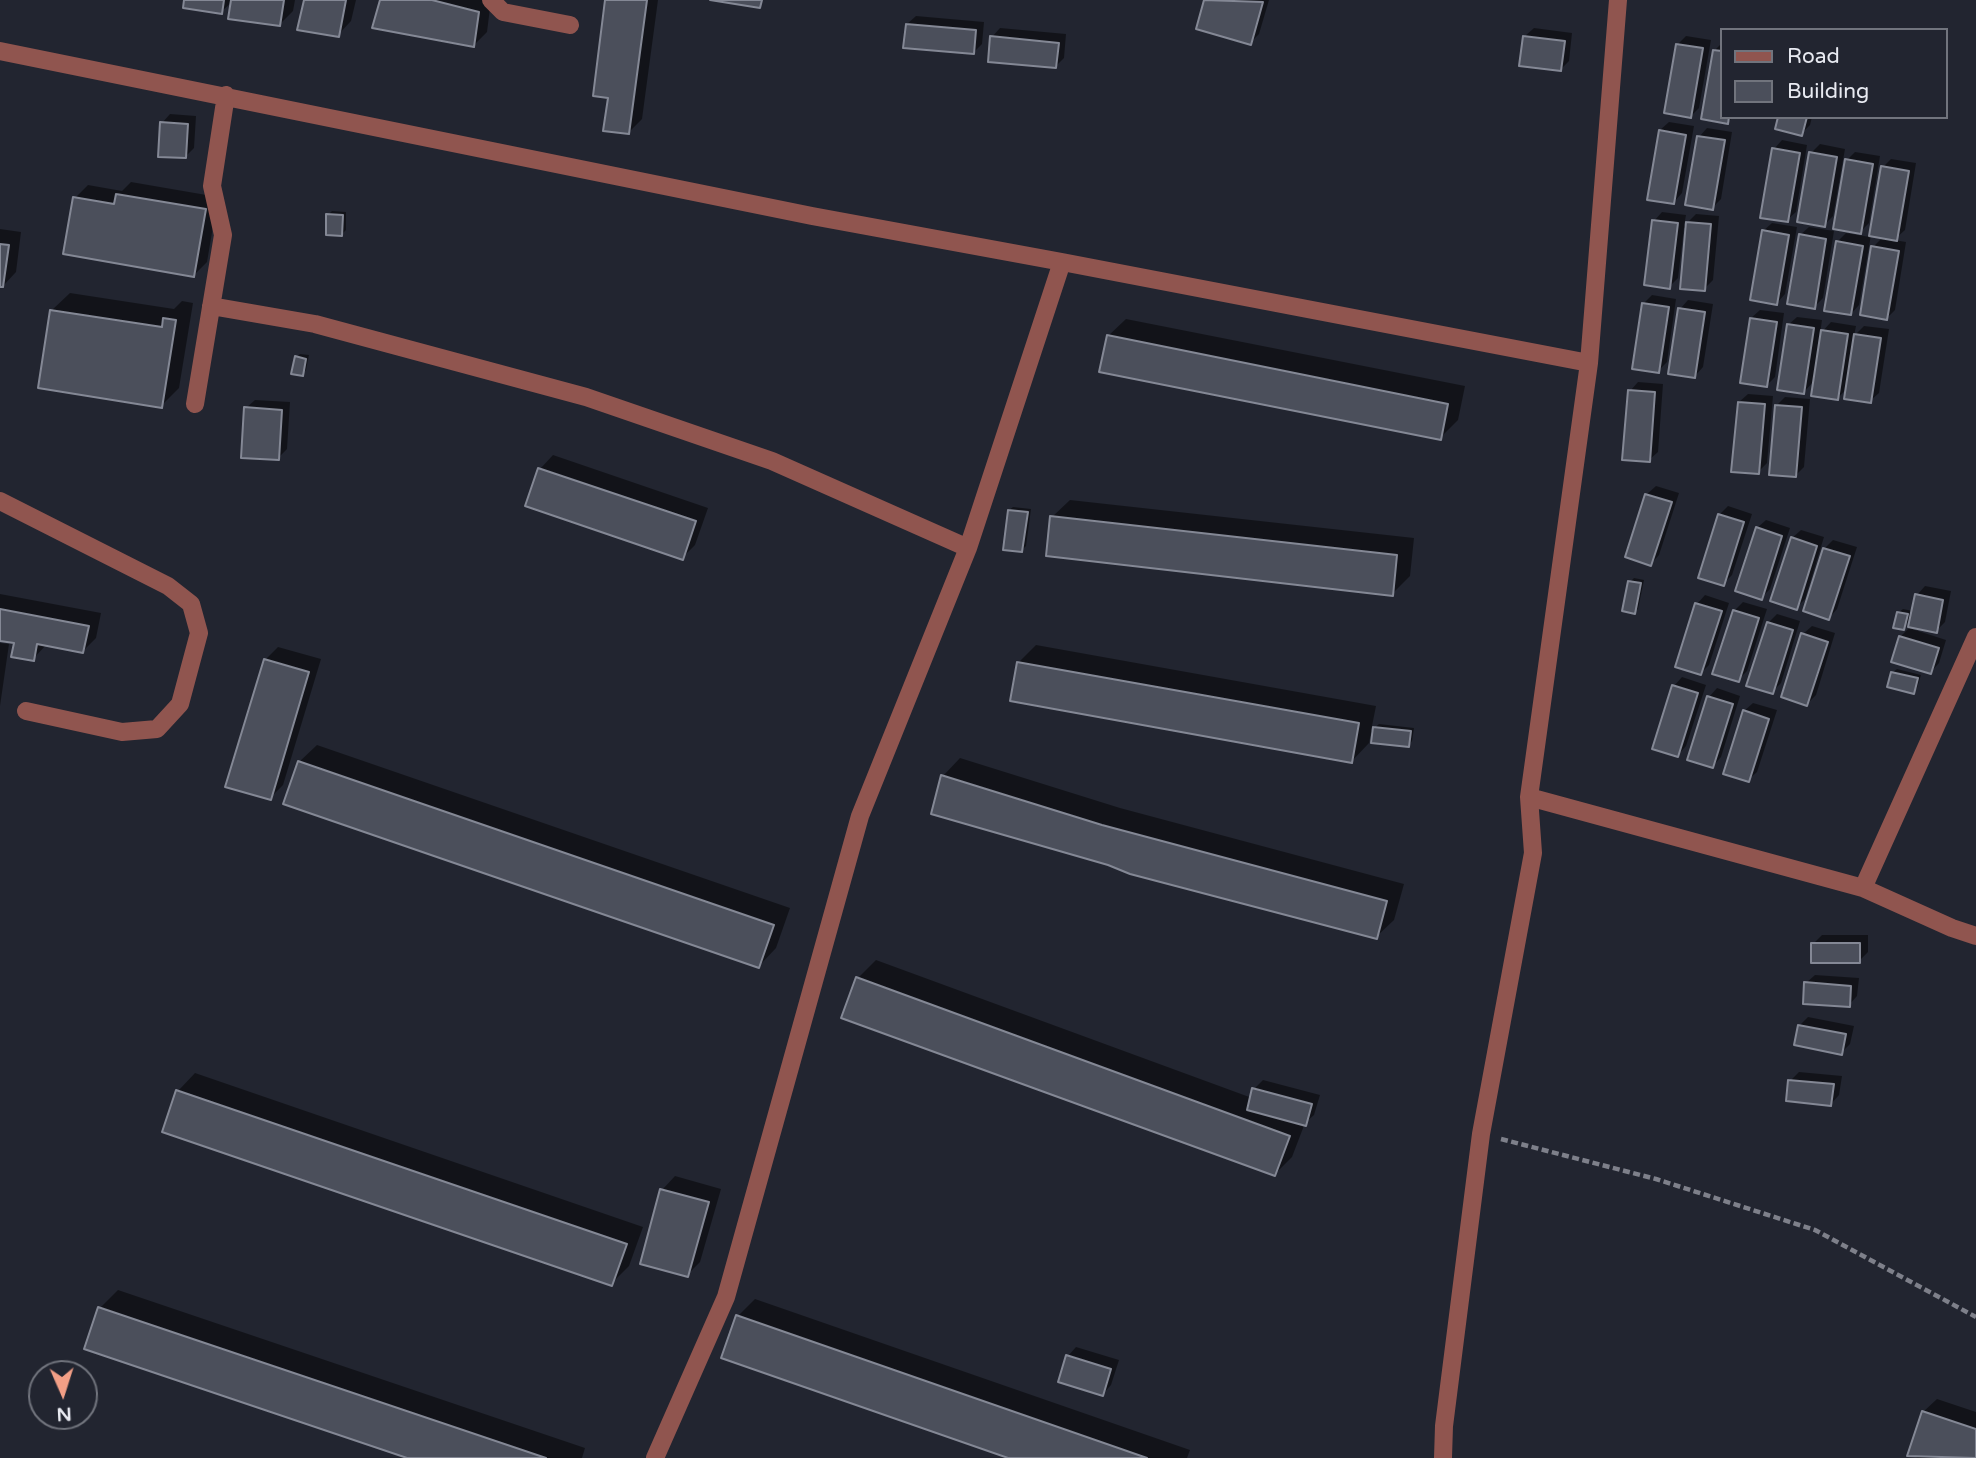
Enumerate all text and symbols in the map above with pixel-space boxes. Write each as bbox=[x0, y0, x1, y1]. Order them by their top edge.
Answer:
legend bbox=[1720, 28, 1948, 119]
text: Road bbox=[1787, 44, 1840, 69]
text: Building bbox=[1787, 79, 1869, 104]
north arrow bbox=[28, 1360, 98, 1430]
text: N bbox=[56, 1403, 72, 1425]

